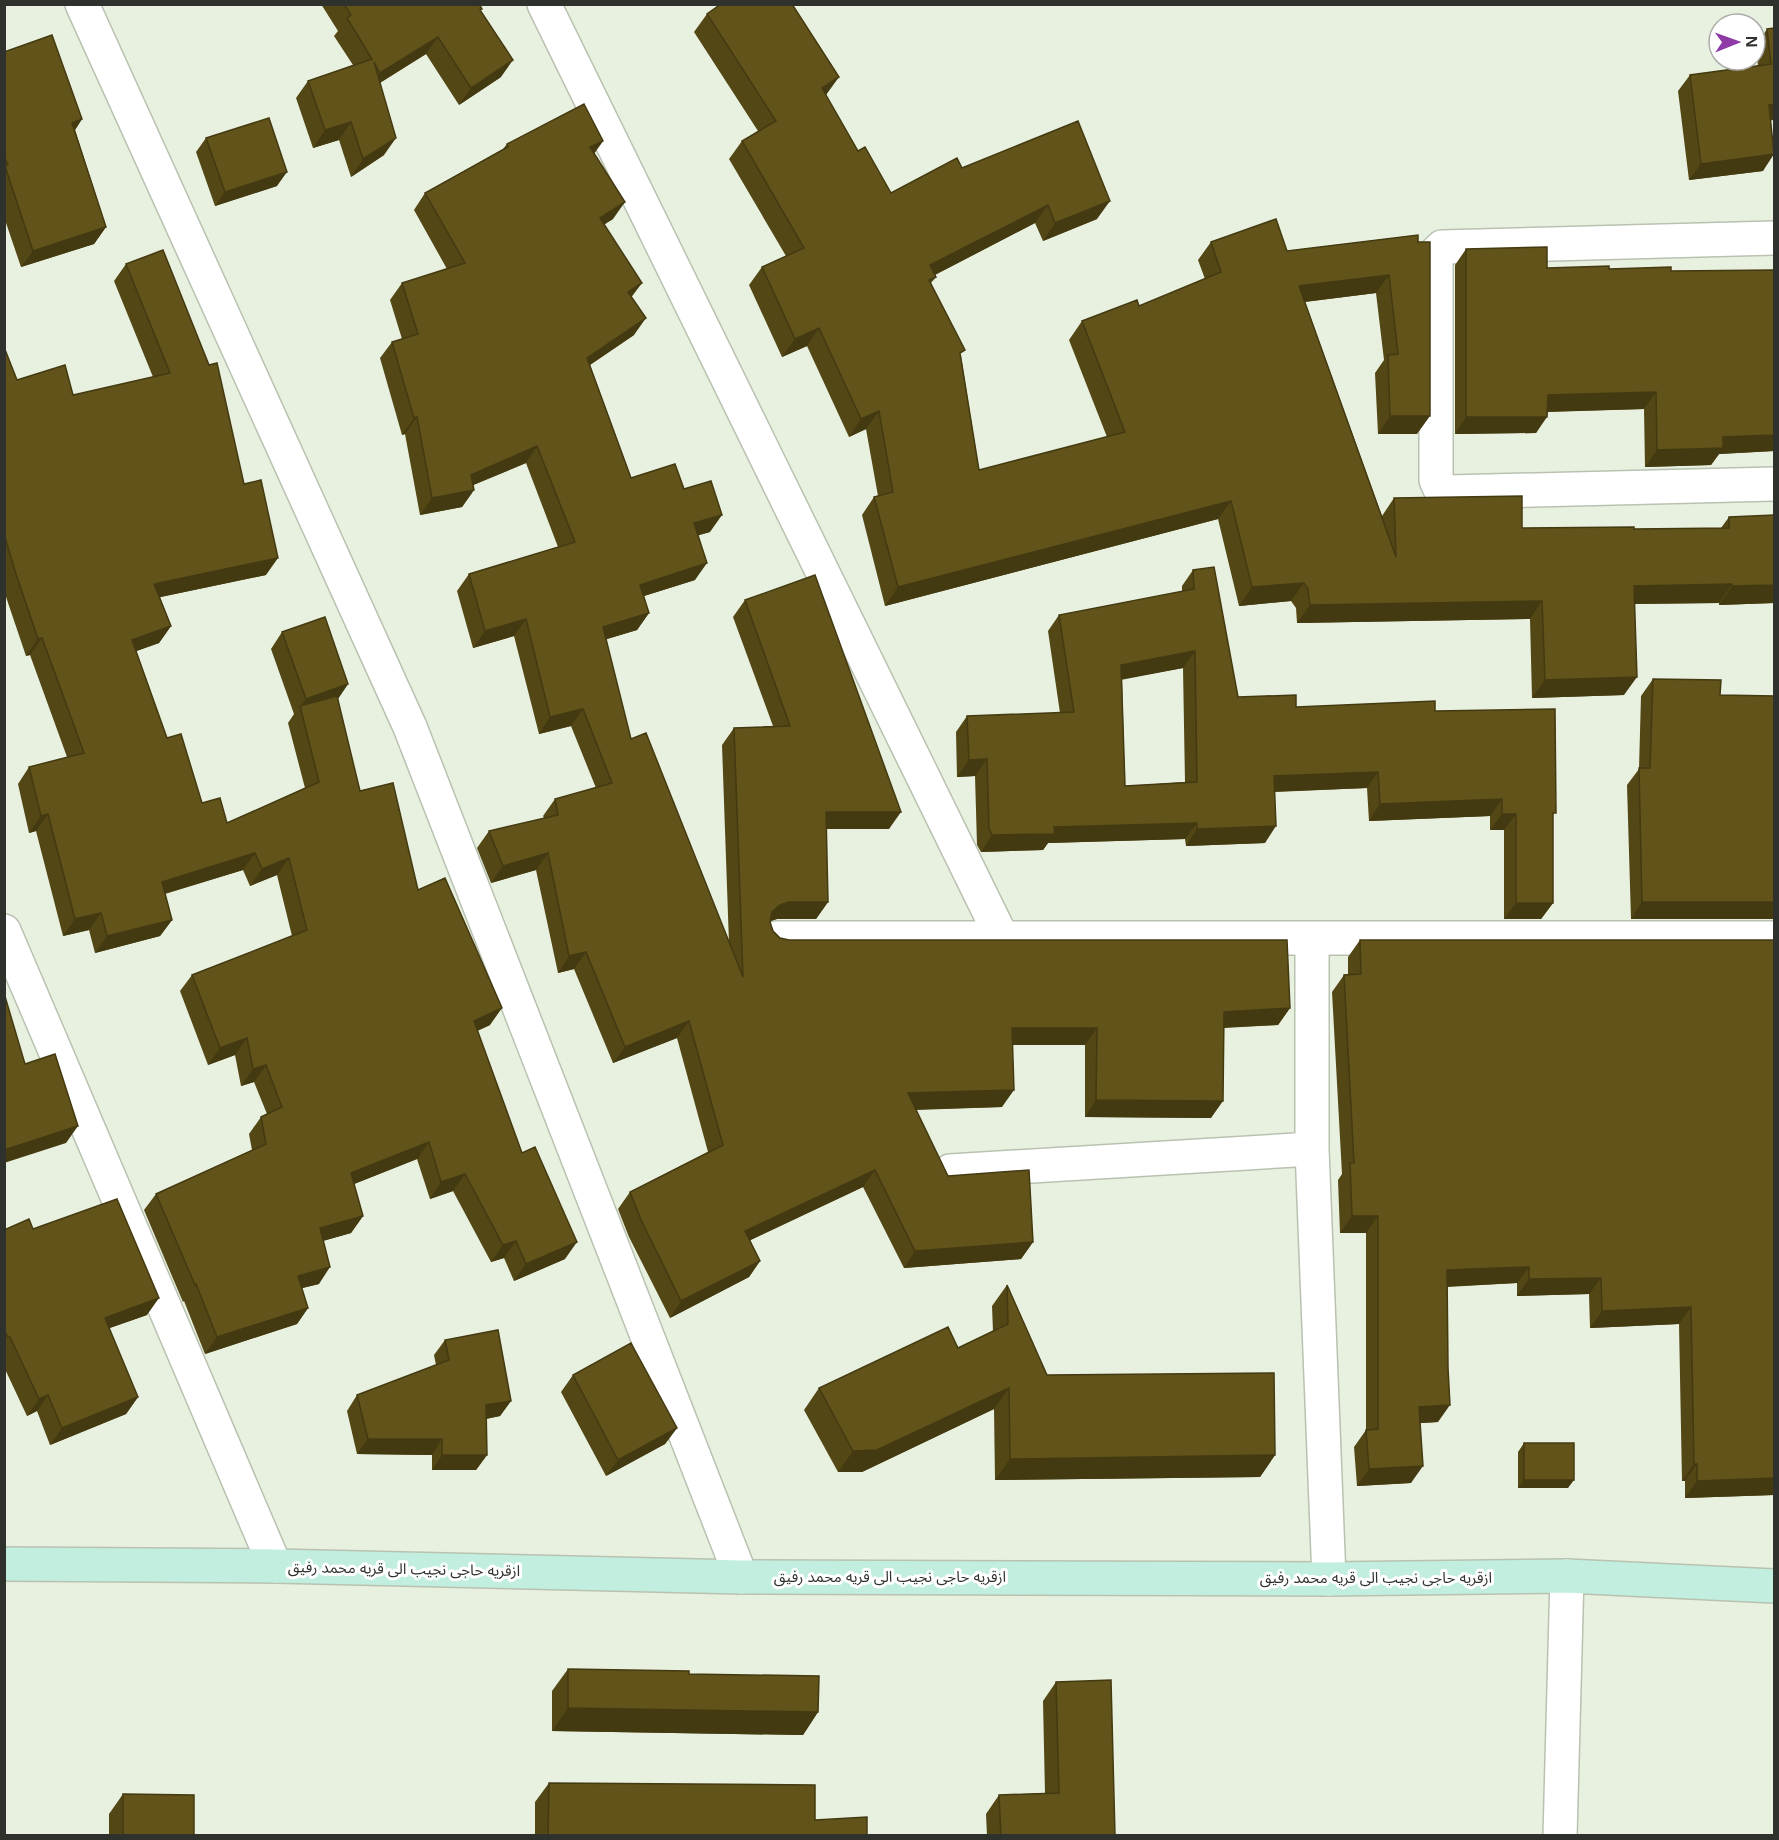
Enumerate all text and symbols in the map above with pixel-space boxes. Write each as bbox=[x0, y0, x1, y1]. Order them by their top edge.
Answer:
north arrow bbox=[1707, 12, 1767, 72]
text: N bbox=[1743, 36, 1760, 48]
street label: ازقریه حاجی نجیب الی قریه محمد رفیق bbox=[288, 1558, 520, 1581]
street label: ازقریه حاجی نجیب الی قریه محمد رفیق bbox=[774, 1568, 1006, 1587]
street label: ازقریه حاجی نجیب الی قریه محمد رفیق bbox=[1260, 1569, 1492, 1588]

